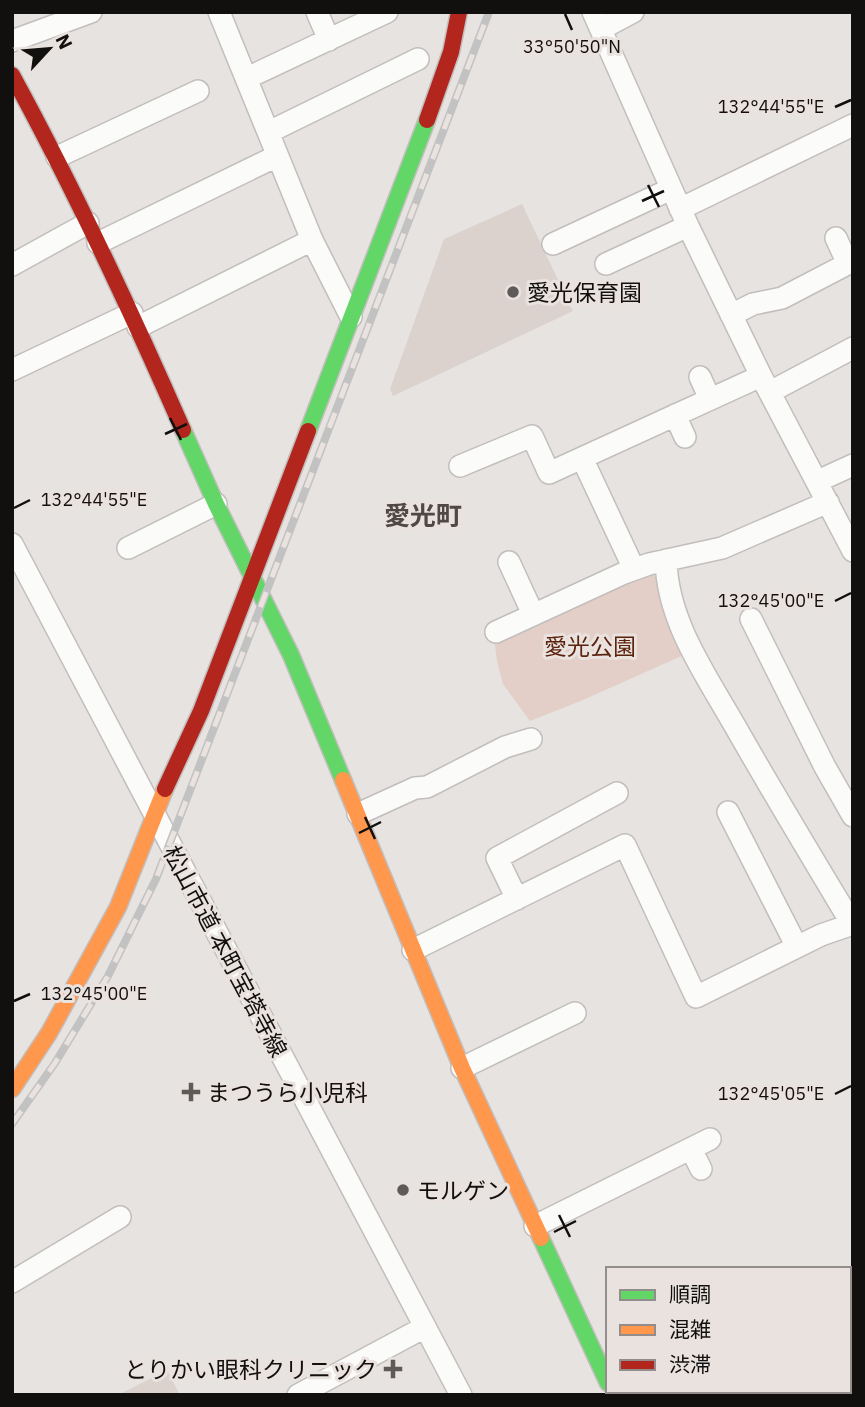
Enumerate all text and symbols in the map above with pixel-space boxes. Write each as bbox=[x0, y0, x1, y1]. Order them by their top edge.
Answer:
north arrow bbox=[14, 14, 84, 84]
text: N bbox=[50, 30, 78, 53]
text: 33°50'50"N bbox=[523, 35, 621, 58]
text: 132°44'55"E bbox=[718, 95, 824, 118]
place label: 愛光保育園 bbox=[527, 277, 642, 307]
marker: 愛光保育園 bbox=[505, 284, 521, 300]
text: 132°44'55"E bbox=[41, 488, 147, 511]
district label: 愛光町 bbox=[384, 498, 462, 532]
text: 132°45'00"E bbox=[718, 589, 824, 612]
park label: 愛光公園 bbox=[544, 631, 636, 661]
street label: 松山市道 本町宝塔寺線 bbox=[157, 840, 295, 1062]
text: 132°45'00"E bbox=[41, 982, 147, 1005]
place label: まつうら小児科 bbox=[207, 1077, 368, 1107]
marker: まつうら小児科 bbox=[181, 1082, 201, 1102]
text: 132°45'05"E bbox=[718, 1082, 824, 1105]
place label: モルゲン bbox=[417, 1175, 509, 1205]
marker: モルゲン bbox=[395, 1182, 411, 1198]
legend bbox=[606, 1267, 851, 1393]
text: 順調 bbox=[669, 1280, 711, 1308]
text: 混雑 bbox=[669, 1315, 711, 1343]
text: 渋滞 bbox=[669, 1350, 711, 1378]
place label: とりかい眼科クリニック bbox=[124, 1354, 377, 1384]
marker: とりかい眼科クリニック bbox=[383, 1359, 403, 1379]

